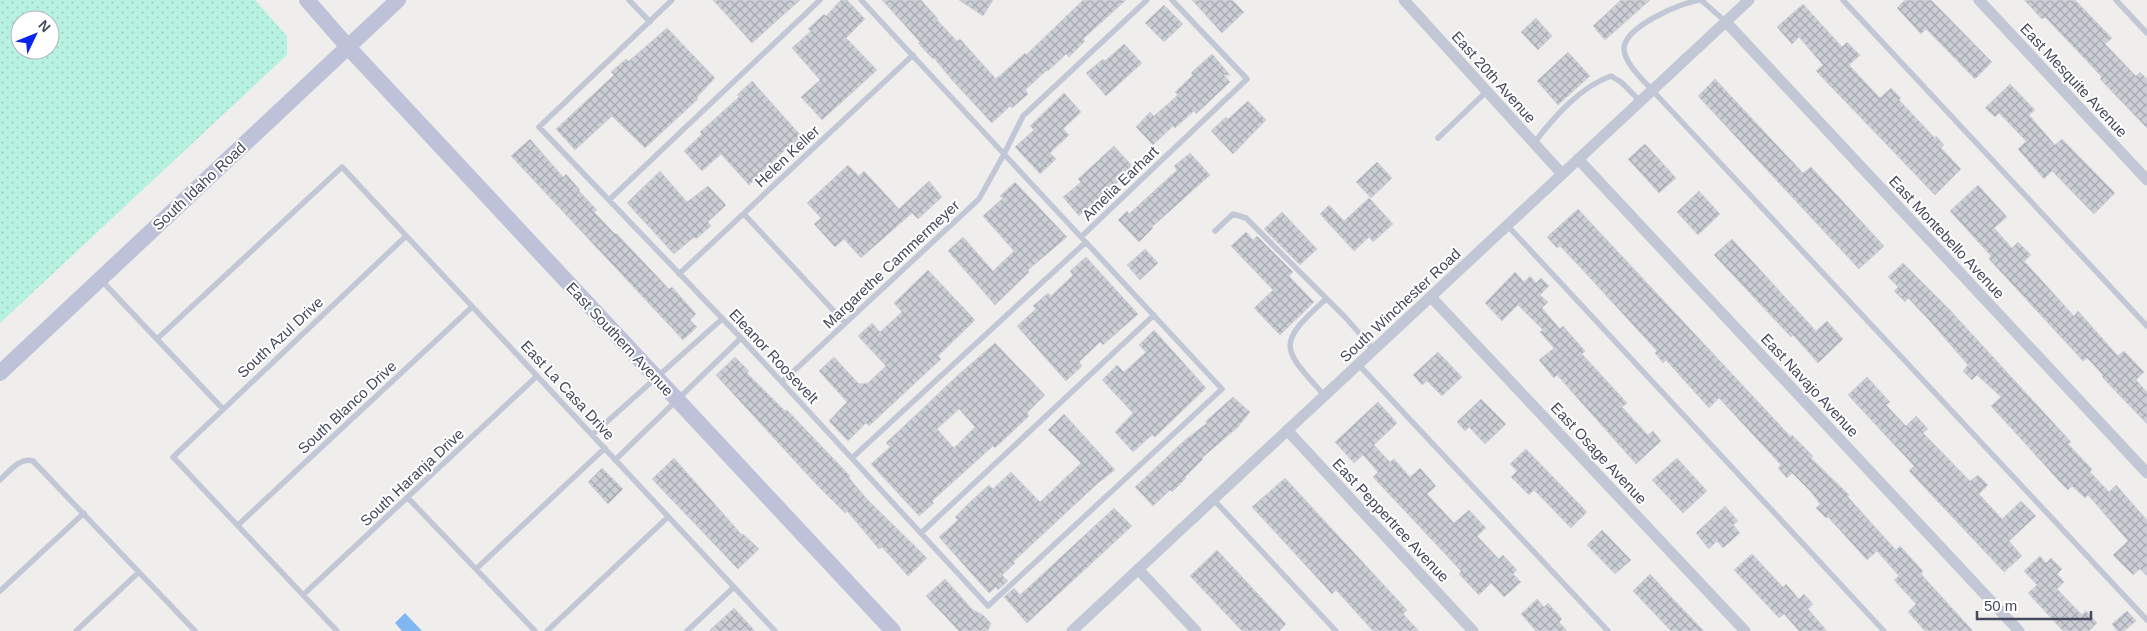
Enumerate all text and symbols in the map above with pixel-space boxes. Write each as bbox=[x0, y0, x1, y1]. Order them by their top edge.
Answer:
north arrow bbox=[10, 10, 60, 60]
text: N bbox=[35, 17, 54, 35]
street label: East Mesquite Avenue bbox=[2017, 20, 2131, 140]
street label: East 20th Avenue bbox=[1448, 28, 1540, 126]
street label: Helen Keller bbox=[751, 122, 823, 190]
street label: South Idaho Road bbox=[149, 139, 249, 233]
street label: Amelia Earhart bbox=[1078, 142, 1162, 224]
street label: East Montebello Avenue bbox=[1886, 172, 2008, 302]
street label: Margarethe Cammermeyer bbox=[819, 196, 963, 332]
street label: South Winchester Road bbox=[1336, 245, 1464, 365]
street label: East Southern Avenue bbox=[563, 279, 677, 399]
street label: South Azul Drive bbox=[234, 293, 326, 381]
street label: Eleanor Roosevelt bbox=[726, 305, 823, 407]
street label: East Navajo Avenue bbox=[1758, 330, 1862, 440]
street label: East La Casa Drive bbox=[518, 337, 618, 443]
street label: South Blanco Drive bbox=[294, 357, 400, 457]
street label: East Osage Avenue bbox=[1548, 399, 1650, 507]
street label: South Haranja Drive bbox=[357, 425, 467, 529]
street label: East Peppertree Avenue bbox=[1329, 455, 1453, 585]
scale bar bbox=[1977, 588, 2091, 620]
text: 50 m bbox=[1984, 597, 2017, 614]

